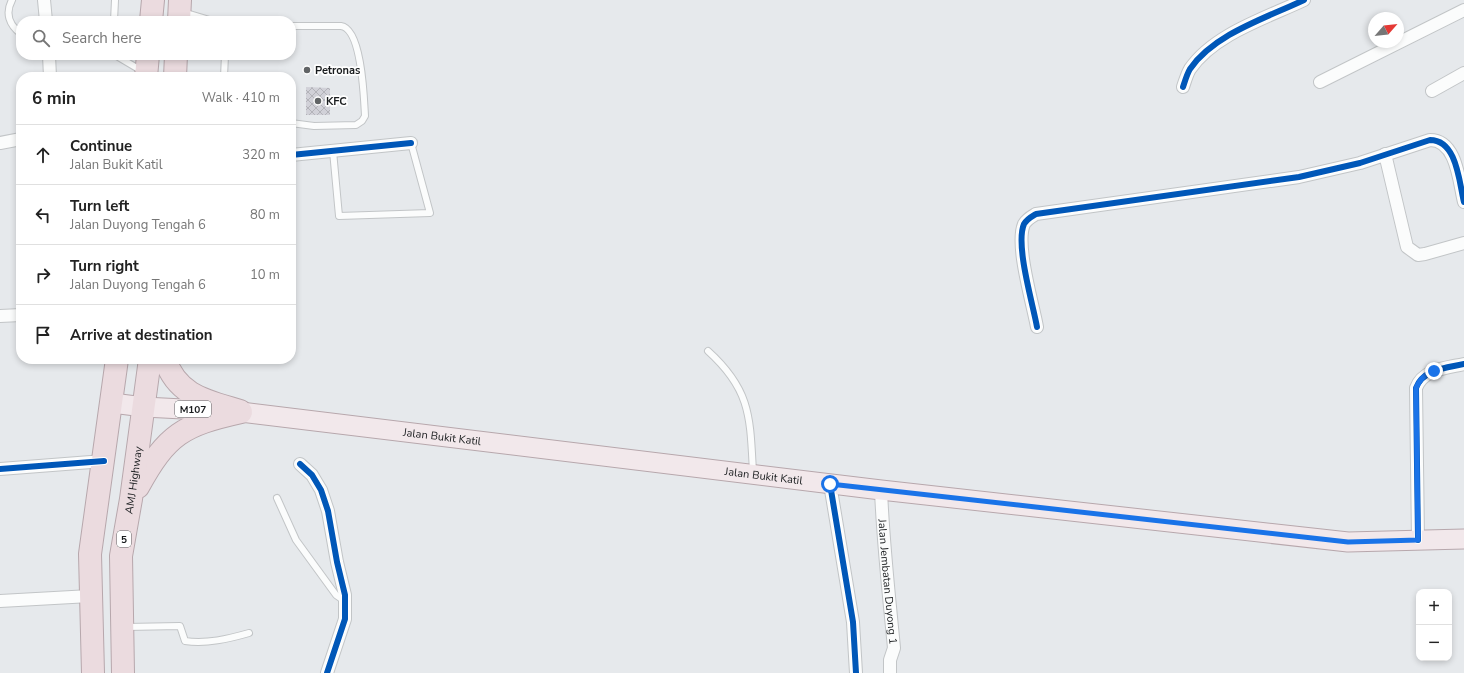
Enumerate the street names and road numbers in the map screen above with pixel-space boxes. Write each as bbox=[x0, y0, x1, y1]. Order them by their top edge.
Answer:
road number: M107 bbox=[175, 401, 211, 417]
street label: Jalan Bukit Katil bbox=[401, 425, 483, 449]
street label: AMJ Highway bbox=[122, 445, 146, 515]
street label: Jalan Bukit Katil bbox=[723, 464, 804, 488]
street label: Jalan Jembatan Duyong 1 bbox=[874, 518, 901, 645]
road number: 5 bbox=[117, 531, 131, 547]

